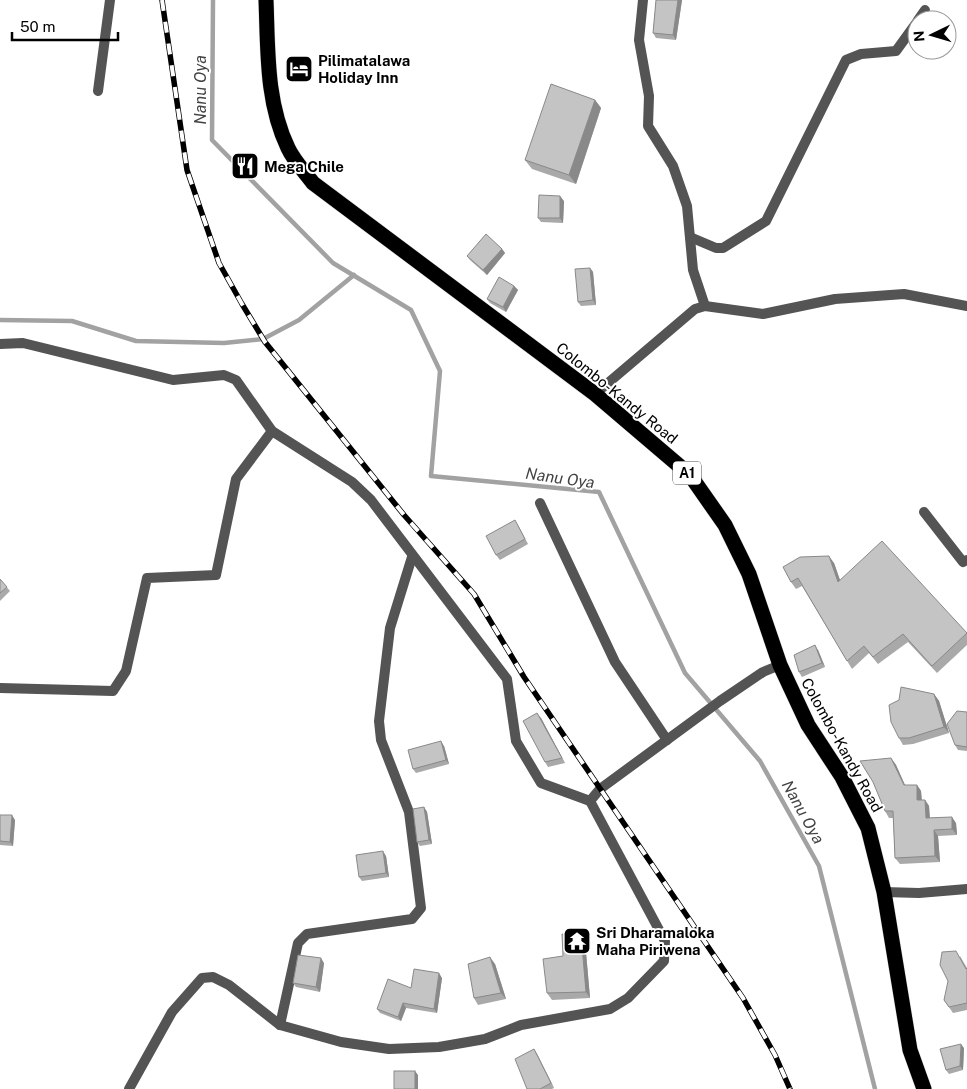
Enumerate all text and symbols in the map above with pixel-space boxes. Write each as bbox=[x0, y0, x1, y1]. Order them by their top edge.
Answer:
scale bar bbox=[12, 10, 119, 42]
north arrow bbox=[907, 10, 957, 60]
text: 50 m bbox=[20, 18, 55, 35]
text: N bbox=[911, 30, 927, 42]
place label: Pilimatalawa Holiday Inn bbox=[318, 52, 410, 86]
hotel icon: Pilimatalawa Holiday Inn bbox=[284, 54, 314, 84]
water label: Nanu Oya bbox=[191, 55, 210, 125]
restaurant icon: Mega Chile bbox=[230, 151, 260, 181]
place label: Mega Chile bbox=[264, 158, 344, 175]
street label: Colombo-Kandy Road bbox=[553, 339, 681, 447]
road number: A1 bbox=[673, 462, 701, 484]
water label: Nanu Oya bbox=[524, 464, 596, 492]
street label: Colombo-Kandy Road bbox=[798, 675, 886, 815]
water label: Nanu Oya bbox=[778, 777, 828, 847]
place label: Sri Dharamaloka Maha Piriwena bbox=[596, 924, 715, 958]
temple icon: Sri Dharamaloka Maha Piriwena bbox=[562, 926, 592, 956]

